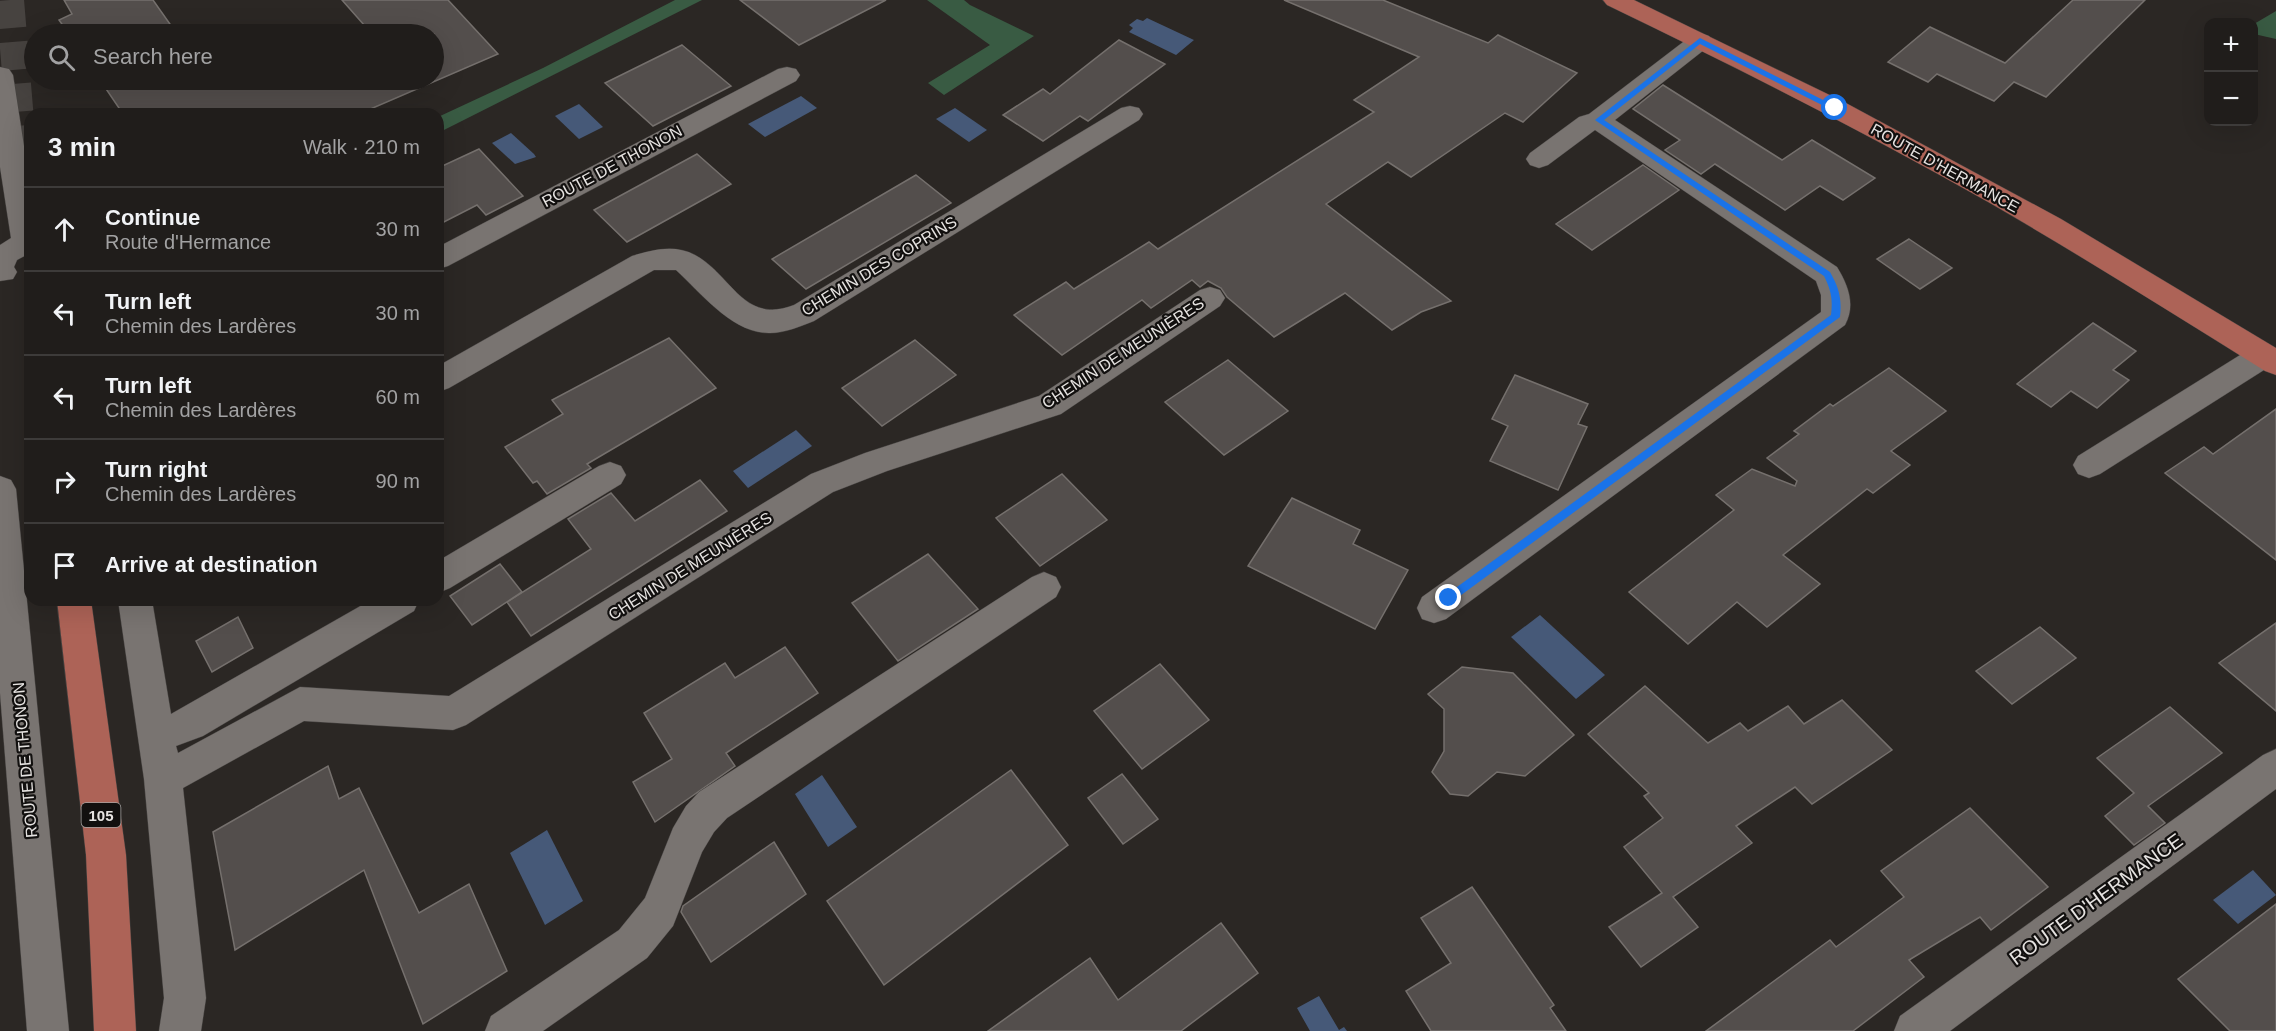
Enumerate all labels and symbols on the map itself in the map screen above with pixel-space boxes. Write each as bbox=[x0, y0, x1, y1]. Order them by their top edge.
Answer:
route start bbox=[1821, 94, 1847, 120]
street label: ROUTE D'HERMANCE bbox=[1868, 120, 2022, 216]
street label: ROUTE DE THONON bbox=[539, 122, 685, 210]
street label: CHEMIN DES COPRINS bbox=[798, 213, 960, 319]
street label: CHEMIN DE MEUNIÈRES bbox=[1038, 293, 1207, 412]
street label: CHEMIN DE MEUNIÈRES bbox=[605, 508, 775, 623]
route end bbox=[1435, 584, 1461, 610]
street label: ROUTE DE THONON bbox=[10, 681, 40, 839]
road number: 105 bbox=[82, 803, 120, 827]
street label: ROUTE D'HERMANCE bbox=[2005, 829, 2187, 969]

